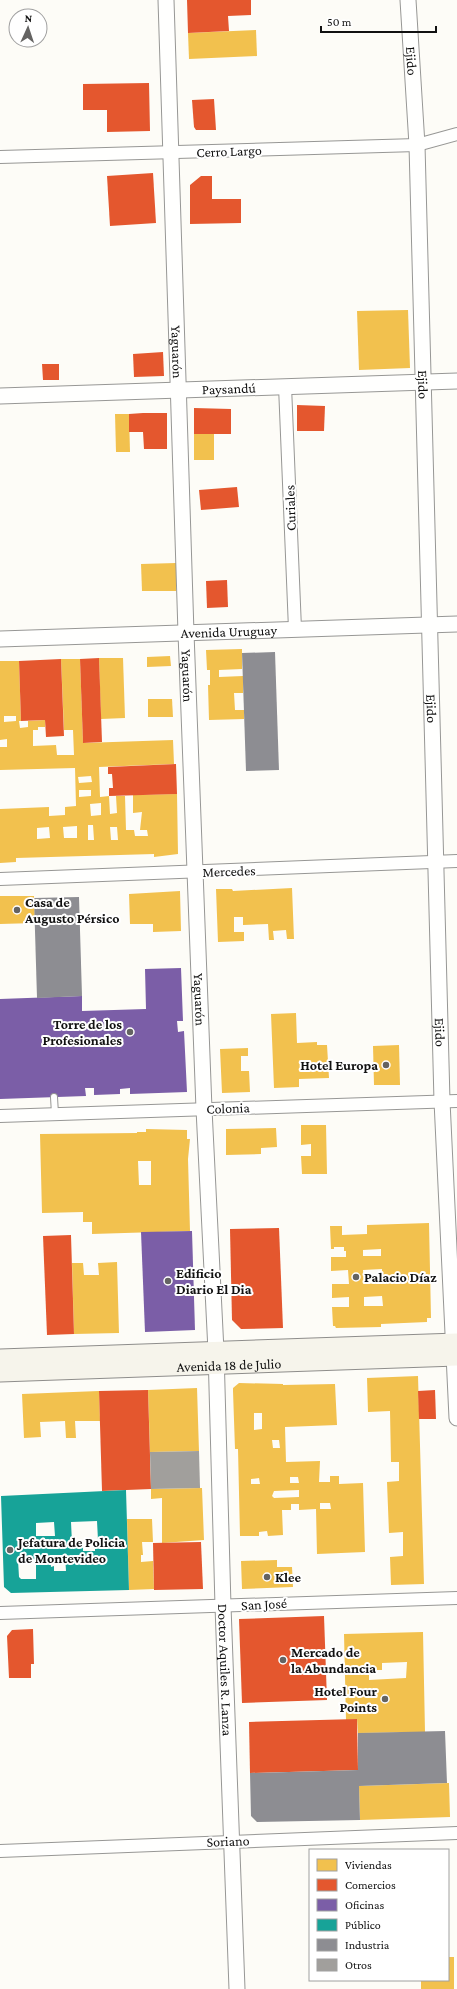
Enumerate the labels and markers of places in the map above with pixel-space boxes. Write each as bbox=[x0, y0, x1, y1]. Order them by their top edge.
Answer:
place label: Casa de Augusto Pérsico bbox=[24, 894, 119, 926]
marker: Casa de Augusto Pérsico bbox=[12, 905, 22, 915]
place label: Torre de los Profesionales bbox=[43, 1016, 122, 1048]
marker: Torre de los Profesionales bbox=[125, 1027, 135, 1037]
place label: Hotel Europa bbox=[300, 1057, 378, 1073]
marker: Hotel Europa bbox=[381, 1060, 391, 1070]
place label: Edificio Diario El Dia bbox=[176, 1265, 252, 1297]
place label: Palacio Díaz bbox=[364, 1269, 437, 1285]
marker: Palacio Díaz bbox=[351, 1272, 361, 1282]
marker: Edificio Diario El Dia bbox=[163, 1276, 173, 1286]
place label: Jefatura de Policia de Montevideo bbox=[16, 1534, 125, 1566]
marker: Jefatura de Policia de Montevideo bbox=[5, 1545, 15, 1555]
place label: Klee bbox=[275, 1569, 302, 1585]
marker: Klee bbox=[262, 1572, 272, 1582]
place label: Mercado de la Abundancia bbox=[291, 1644, 376, 1676]
marker: Mercado de la Abundancia bbox=[278, 1655, 288, 1665]
place label: Hotel Four Points bbox=[314, 1683, 377, 1715]
marker: Hotel Four Points bbox=[380, 1694, 390, 1704]

